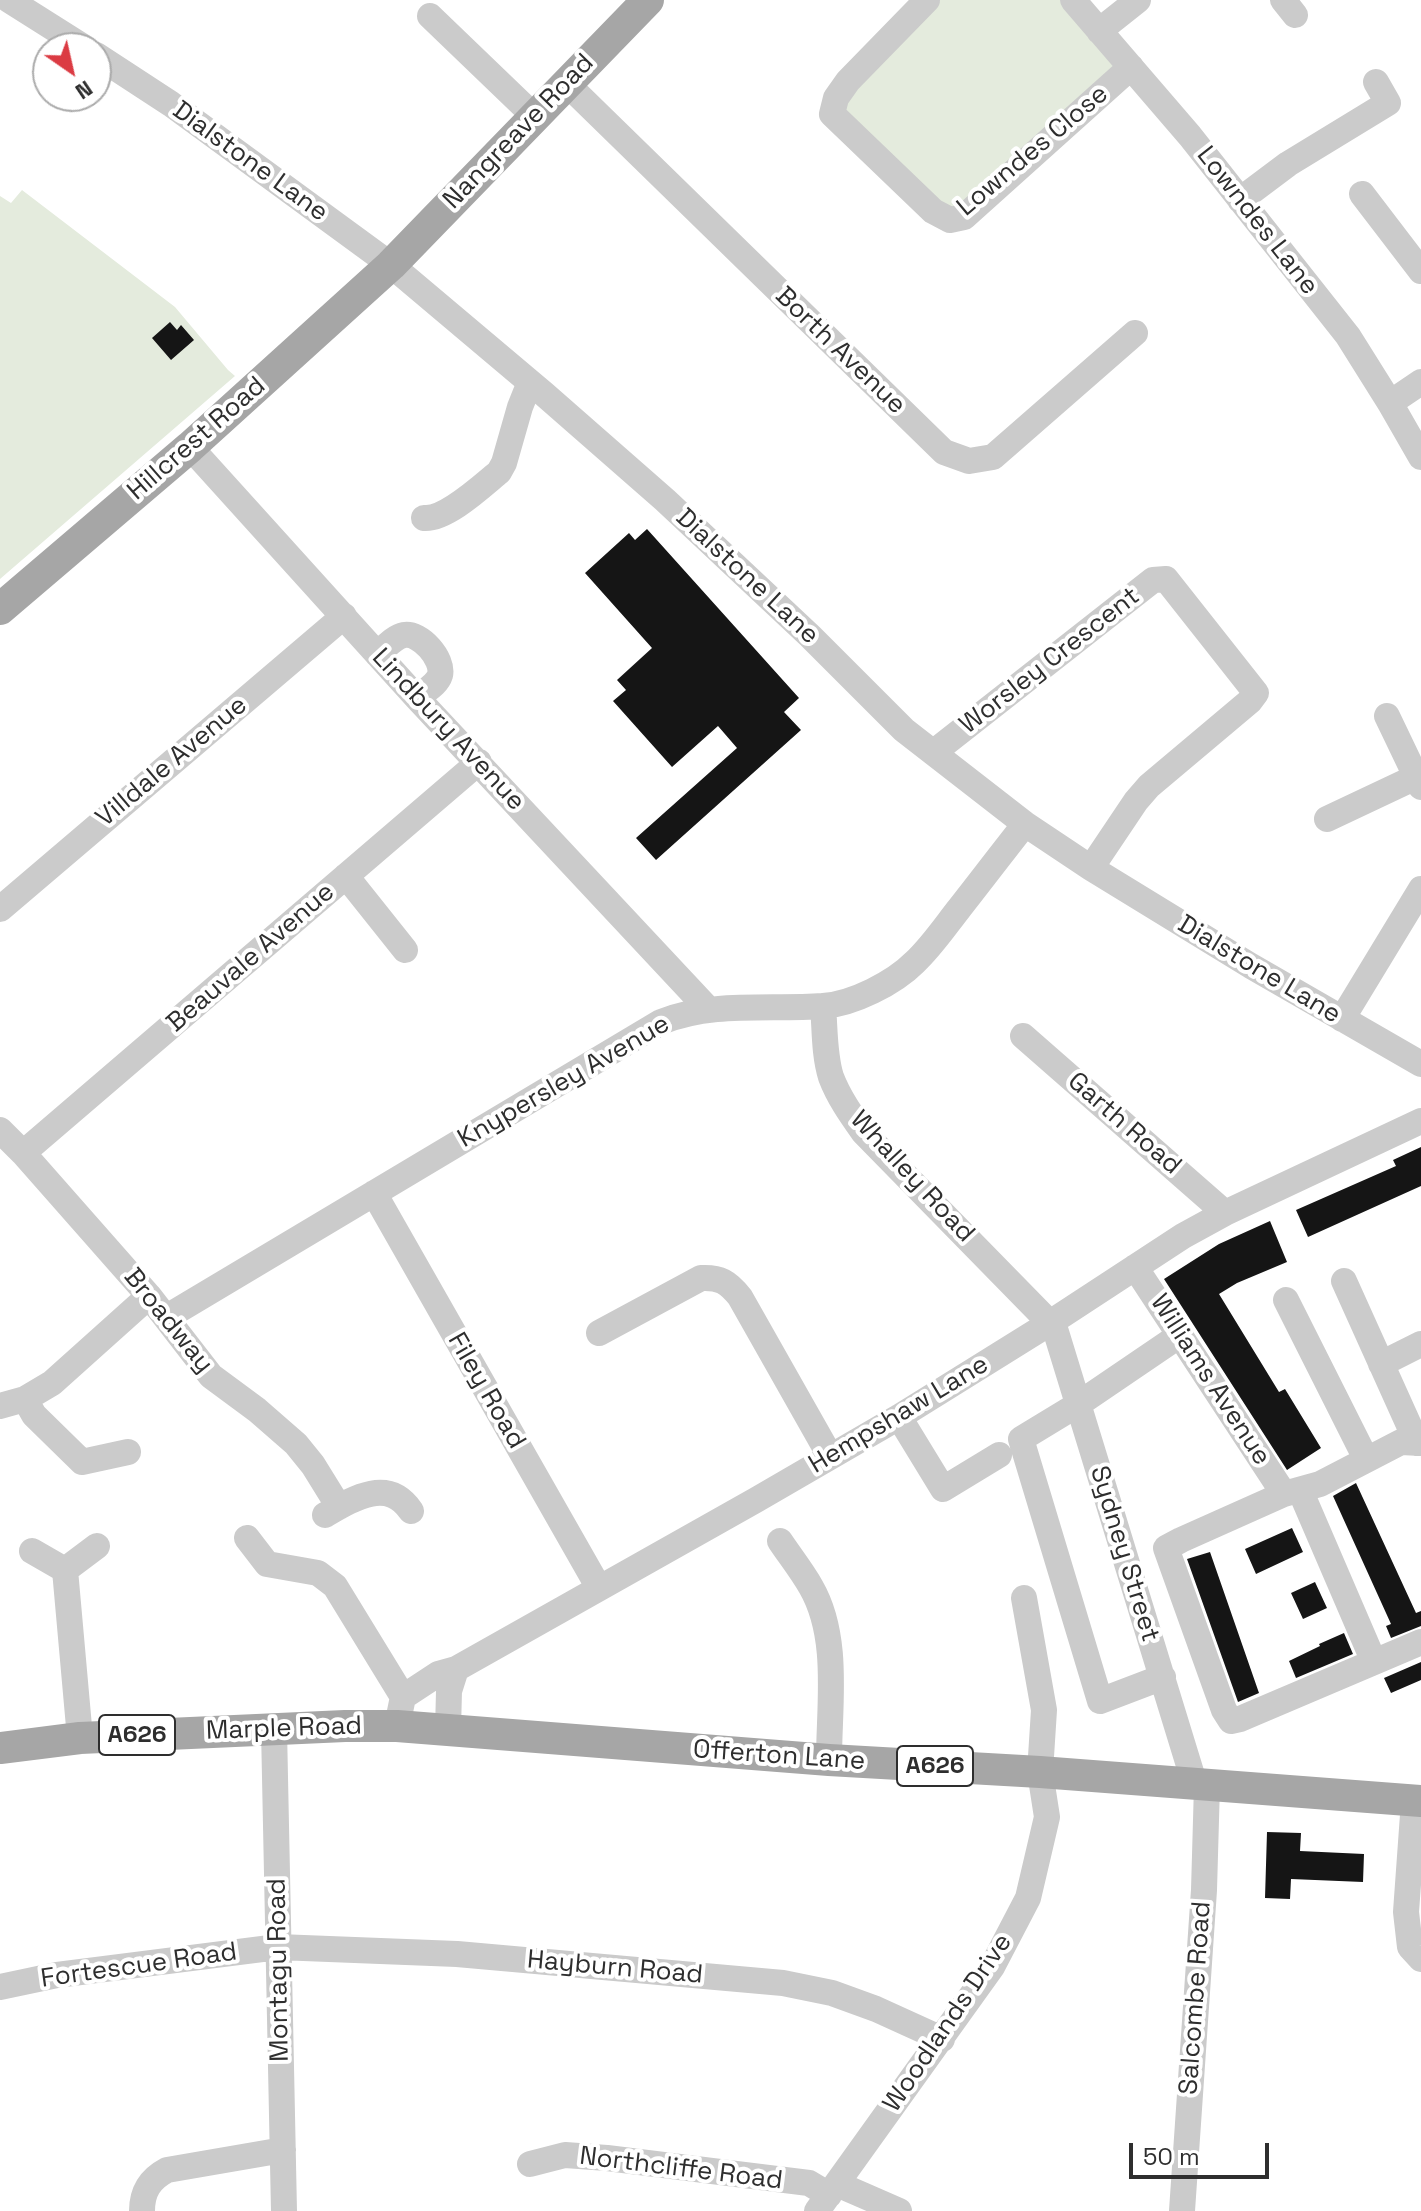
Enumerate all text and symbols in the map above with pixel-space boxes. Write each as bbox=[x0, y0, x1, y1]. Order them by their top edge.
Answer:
north arrow bbox=[32, 32, 112, 112]
street label: Nangreave Road bbox=[437, 48, 601, 216]
text: N bbox=[70, 75, 98, 106]
street label: Lowndes Close bbox=[951, 79, 1115, 223]
street label: Dialstone Lane bbox=[166, 95, 334, 229]
street label: Lowndes Lane bbox=[1189, 141, 1325, 301]
street label: Borth Avenue bbox=[768, 281, 912, 421]
street label: Hillcrest Road bbox=[122, 371, 272, 507]
street label: Dialstone Lane bbox=[669, 503, 825, 651]
street label: Worsley Crescent bbox=[954, 581, 1146, 741]
street label: Lindbury Avenue bbox=[365, 643, 531, 817]
street label: Villdale Avenue bbox=[90, 690, 254, 834]
street label: Beauvale Avenue bbox=[161, 877, 341, 1039]
street label: Dialstone Lane bbox=[1172, 909, 1346, 1031]
street label: Knypersley Avenue bbox=[453, 1009, 675, 1155]
street label: Garth Road bbox=[1061, 1066, 1187, 1182]
street label: Whalley Road bbox=[843, 1105, 981, 1249]
street label: Broadway bbox=[117, 1263, 219, 1379]
street label: Williams Avenue bbox=[1143, 1289, 1277, 1471]
street label: Filey Road bbox=[440, 1328, 532, 1454]
street label: Hempshaw Lane bbox=[804, 1349, 994, 1481]
street label: Sydney Street bbox=[1082, 1462, 1166, 1646]
street label: Marple Road bbox=[205, 1711, 363, 1747]
road number: A626 bbox=[99, 1715, 175, 1755]
street label: Offerton Lane bbox=[692, 1734, 866, 1778]
road number: A626 bbox=[897, 1746, 973, 1786]
street label: Montagu Road bbox=[262, 1878, 296, 2062]
street label: Salcombe Road bbox=[1174, 1900, 1218, 2096]
street label: Woodlands Drive bbox=[877, 1928, 1019, 2118]
street label: Fortescue Road bbox=[39, 1937, 239, 1995]
street label: Hayburn Road bbox=[526, 1945, 704, 1991]
scale bar bbox=[1133, 2127, 1273, 2177]
street label: Northcliffe Road bbox=[578, 2141, 784, 2197]
text: 50 m bbox=[1143, 2141, 1200, 2172]

